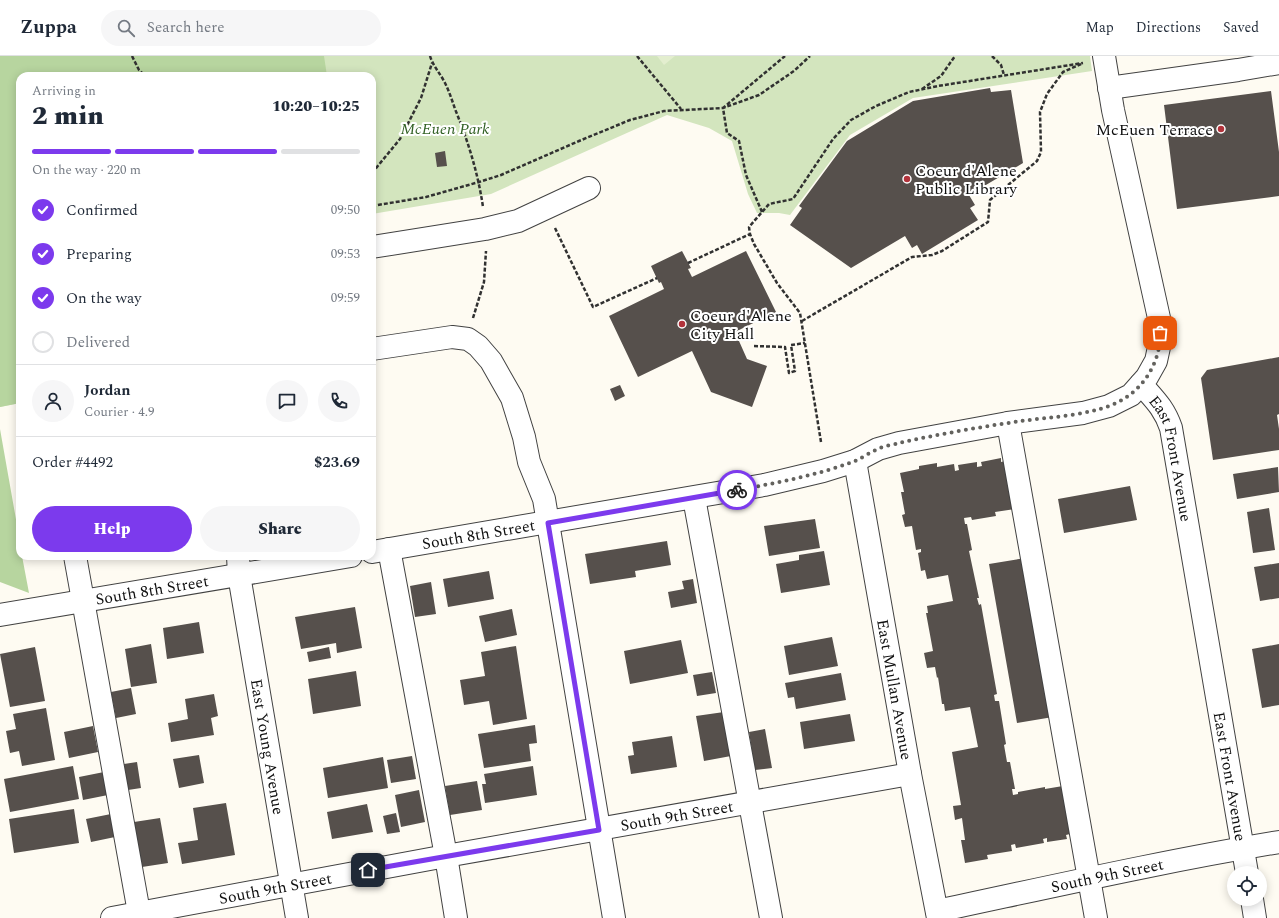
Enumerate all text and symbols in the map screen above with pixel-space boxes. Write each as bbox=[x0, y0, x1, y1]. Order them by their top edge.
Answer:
search box bbox=[101, 10, 381, 46]
text: Zuppa bbox=[20, 13, 77, 42]
text: Search here bbox=[147, 16, 225, 39]
icon: search bbox=[115, 17, 137, 39]
text: Map bbox=[1086, 17, 1114, 38]
text: Directions bbox=[1136, 17, 1201, 38]
text: Saved bbox=[1223, 17, 1259, 38]
text: Arriving in bbox=[32, 81, 96, 101]
text: 10:20–10:25 bbox=[272, 95, 360, 118]
text: 2 min bbox=[32, 96, 104, 136]
park label: McEuen Park bbox=[400, 117, 490, 141]
place label: McEuen Terrace bbox=[1096, 118, 1213, 142]
marker: McEuen Terrace bbox=[1216, 124, 1226, 134]
place label: Coeur d'Alene Public Library bbox=[915, 159, 1018, 201]
text: On the way · 220 m bbox=[32, 160, 141, 180]
marker: Coeur d'Alene Public Library bbox=[902, 174, 912, 184]
icon: check bbox=[32, 199, 54, 221]
text: Confirmed bbox=[66, 199, 138, 222]
text: 09:50 bbox=[331, 200, 360, 220]
icon: check bbox=[32, 243, 54, 265]
text: Preparing bbox=[66, 243, 132, 266]
text: 09:53 bbox=[331, 244, 360, 264]
icon: check bbox=[32, 287, 54, 309]
text: On the way bbox=[66, 287, 141, 310]
text: 09:59 bbox=[331, 288, 360, 308]
place label: Coeur d'Alene City Hall bbox=[690, 304, 792, 346]
pin bbox=[1143, 316, 1177, 350]
marker: Coeur d'Alene City Hall bbox=[677, 319, 687, 329]
icon: bag bbox=[1149, 322, 1171, 344]
text: Delivered bbox=[66, 331, 130, 354]
text: Jordan bbox=[84, 379, 131, 402]
button: person bbox=[32, 380, 74, 422]
button: chat bbox=[266, 380, 308, 422]
button: phone bbox=[318, 380, 360, 422]
street label: East Front Avenue bbox=[1143, 390, 1198, 524]
text: Courier · 4.9 bbox=[84, 402, 154, 422]
text: Order #4492 bbox=[32, 451, 113, 474]
text: $23.69 bbox=[314, 451, 360, 474]
courier bbox=[717, 470, 757, 510]
icon: bike bbox=[726, 479, 748, 501]
button: Help bbox=[32, 506, 192, 552]
button: Share bbox=[200, 506, 360, 552]
street label: South 8th Street bbox=[420, 513, 537, 556]
street label: South 8th Street bbox=[94, 569, 211, 612]
street label: East Mullan Avenue bbox=[870, 617, 918, 762]
street label: East Young Avenue bbox=[244, 677, 290, 817]
street label: East Front Avenue bbox=[1207, 710, 1252, 843]
street label: South 9th Street bbox=[618, 794, 736, 838]
street label: South 9th Street bbox=[1049, 852, 1166, 899]
pin bbox=[351, 853, 385, 887]
icon: home bbox=[357, 859, 379, 881]
street label: South 9th Street bbox=[217, 866, 334, 911]
map controls bbox=[1227, 866, 1267, 906]
button: locate bbox=[1227, 866, 1267, 906]

